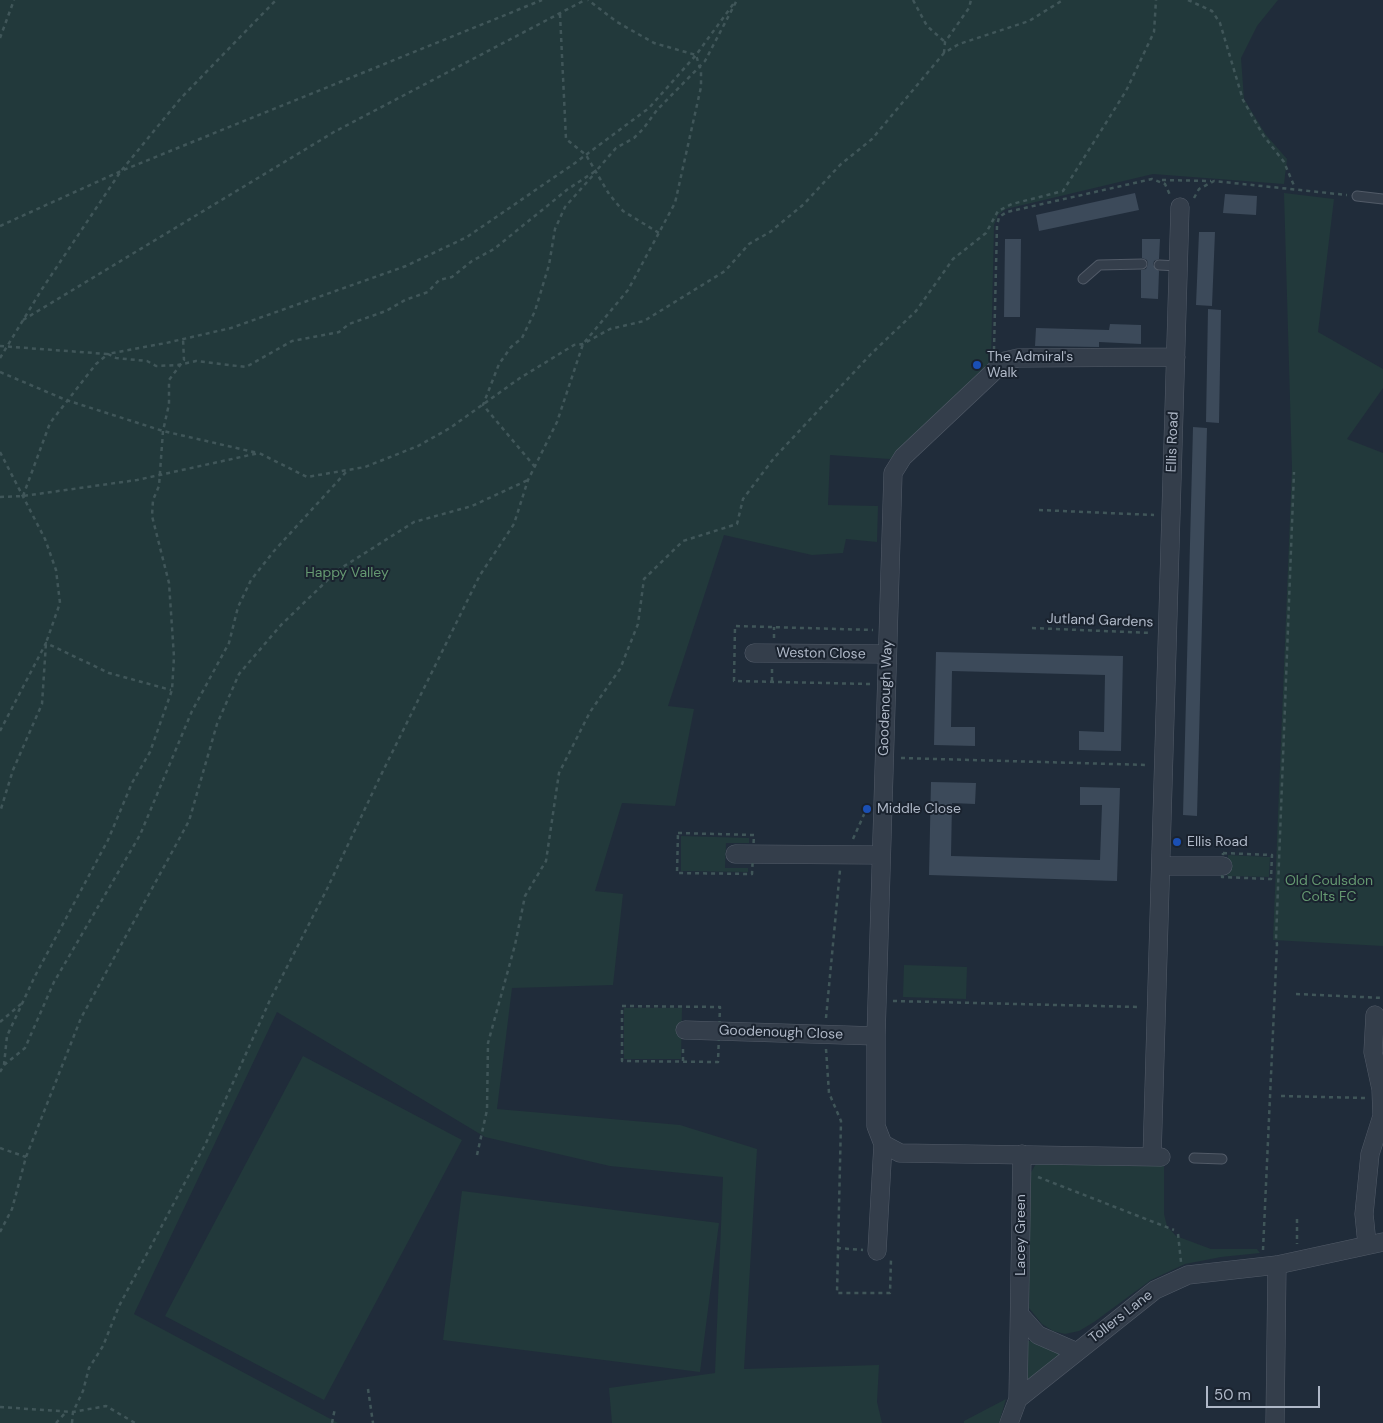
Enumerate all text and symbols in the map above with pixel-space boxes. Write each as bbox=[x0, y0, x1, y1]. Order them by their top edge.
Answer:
place label: The Admiral's Walk bbox=[987, 349, 1073, 382]
marker: The Admiral's Walk bbox=[971, 359, 983, 371]
street label: Ellis Road bbox=[1164, 411, 1182, 473]
park label: Happy Valley bbox=[305, 565, 389, 581]
street label: Jutland Gardens bbox=[1046, 611, 1154, 631]
street label: Goodenough Way bbox=[876, 640, 896, 756]
street label: Weston Close bbox=[776, 645, 866, 663]
place label: Middle Close bbox=[877, 801, 961, 817]
marker: Middle Close bbox=[861, 803, 873, 815]
place label: Ellis Road bbox=[1187, 834, 1248, 850]
marker: Ellis Road bbox=[1171, 836, 1183, 848]
park label: Old Coulsdon Colts FC bbox=[1285, 873, 1373, 906]
street label: Goodenough Close bbox=[719, 1022, 843, 1044]
street label: Lacey Green bbox=[1013, 1194, 1029, 1276]
street label: Tollers Lane bbox=[1086, 1287, 1156, 1347]
scale bar bbox=[1208, 1376, 1322, 1408]
text: 50 m bbox=[1214, 1385, 1251, 1405]

